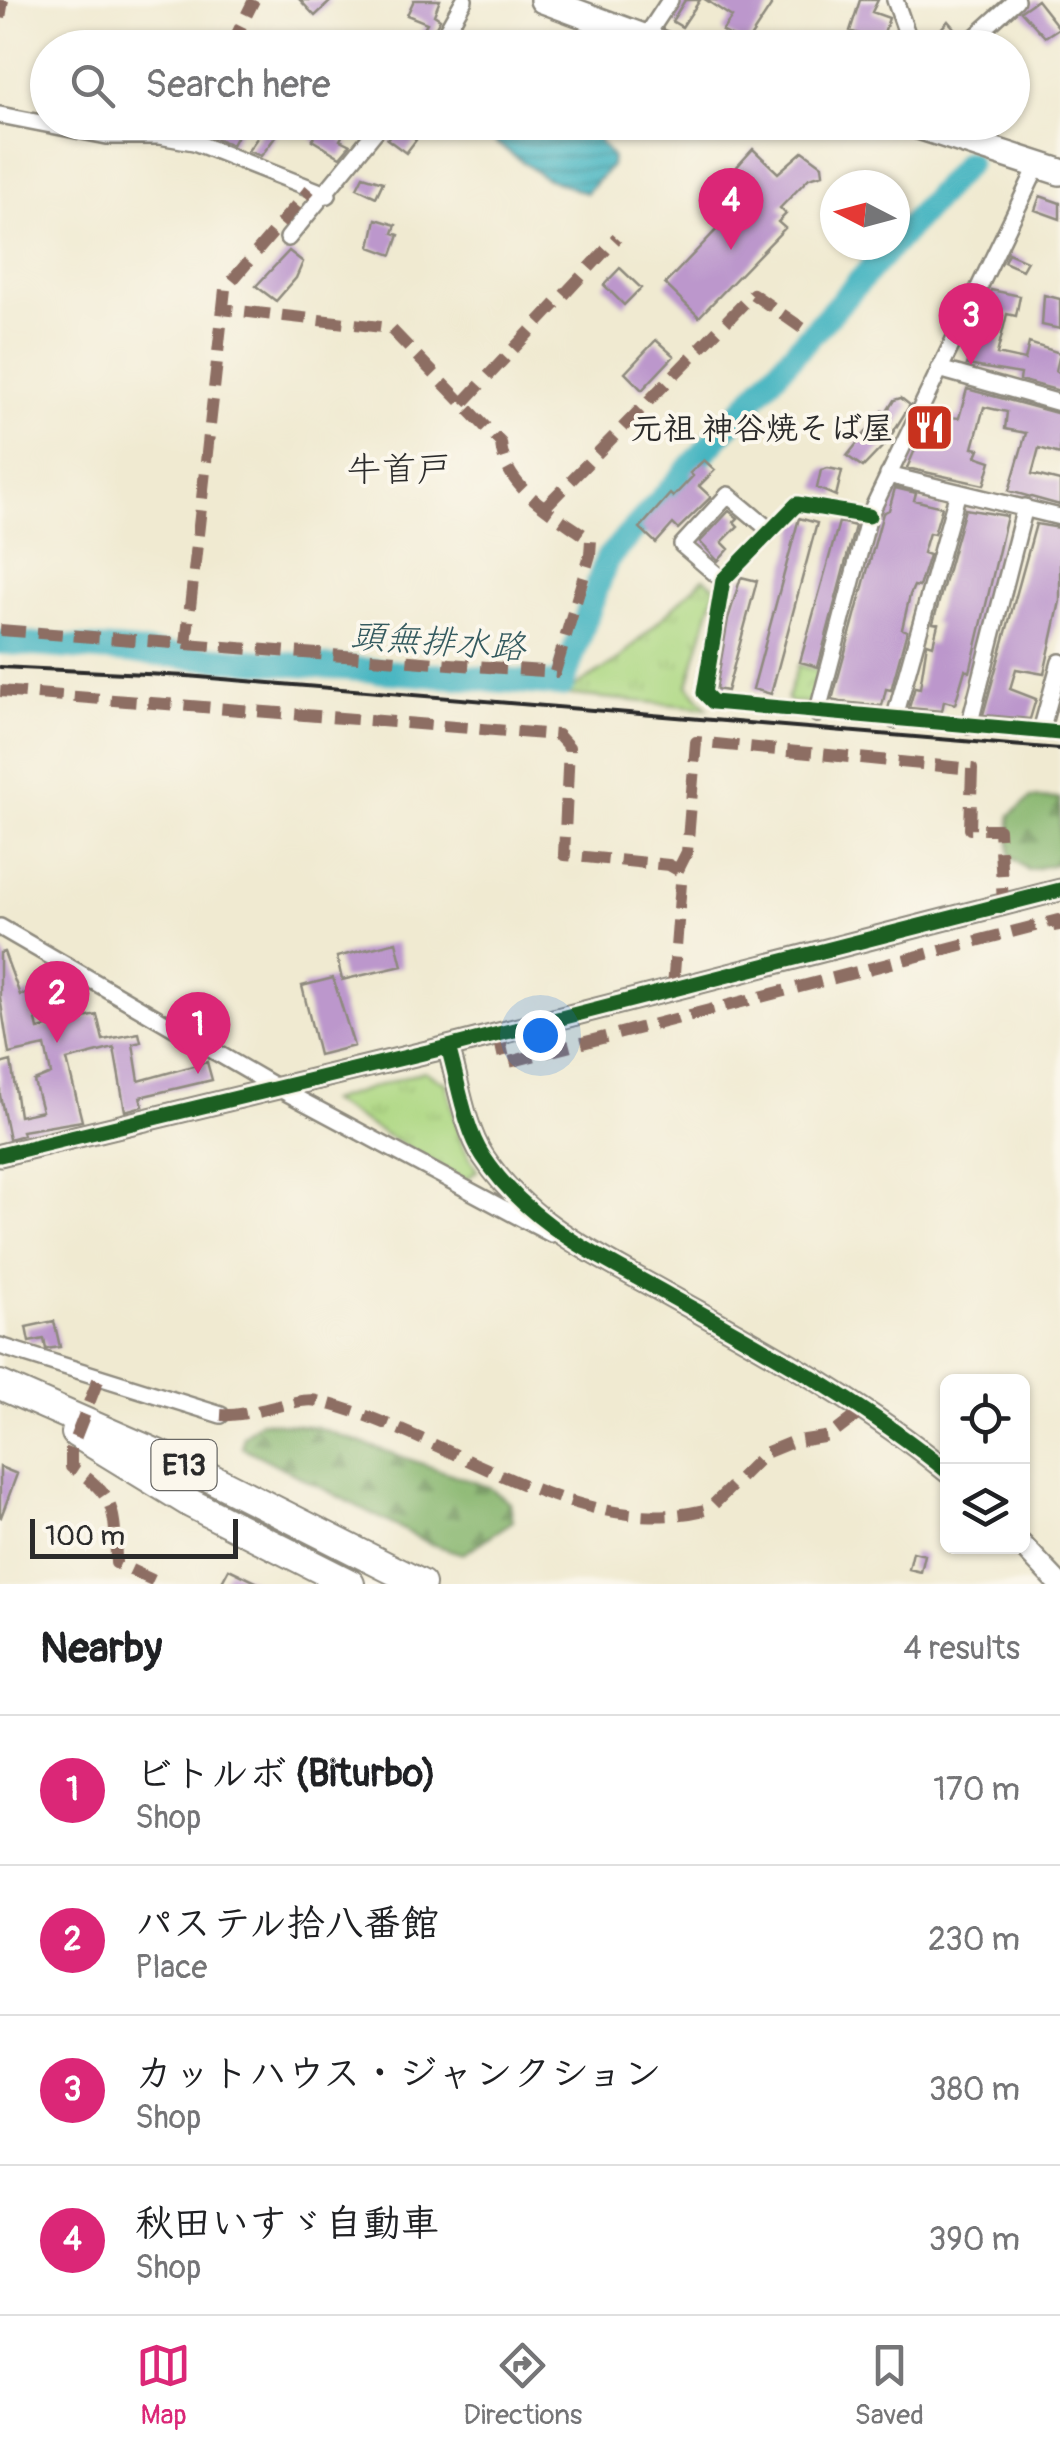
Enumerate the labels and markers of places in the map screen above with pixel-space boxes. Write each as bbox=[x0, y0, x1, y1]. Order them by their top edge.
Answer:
pin: 4 bbox=[698, 168, 764, 250]
pin: 3 bbox=[938, 282, 1004, 365]
restaurant icon: 元祖 神谷焼そば屋 bbox=[903, 402, 955, 454]
place label: 元祖 神谷焼そば屋 bbox=[631, 409, 894, 449]
pin: 2 bbox=[24, 960, 90, 1043]
pin: 1 bbox=[166, 992, 230, 1074]

